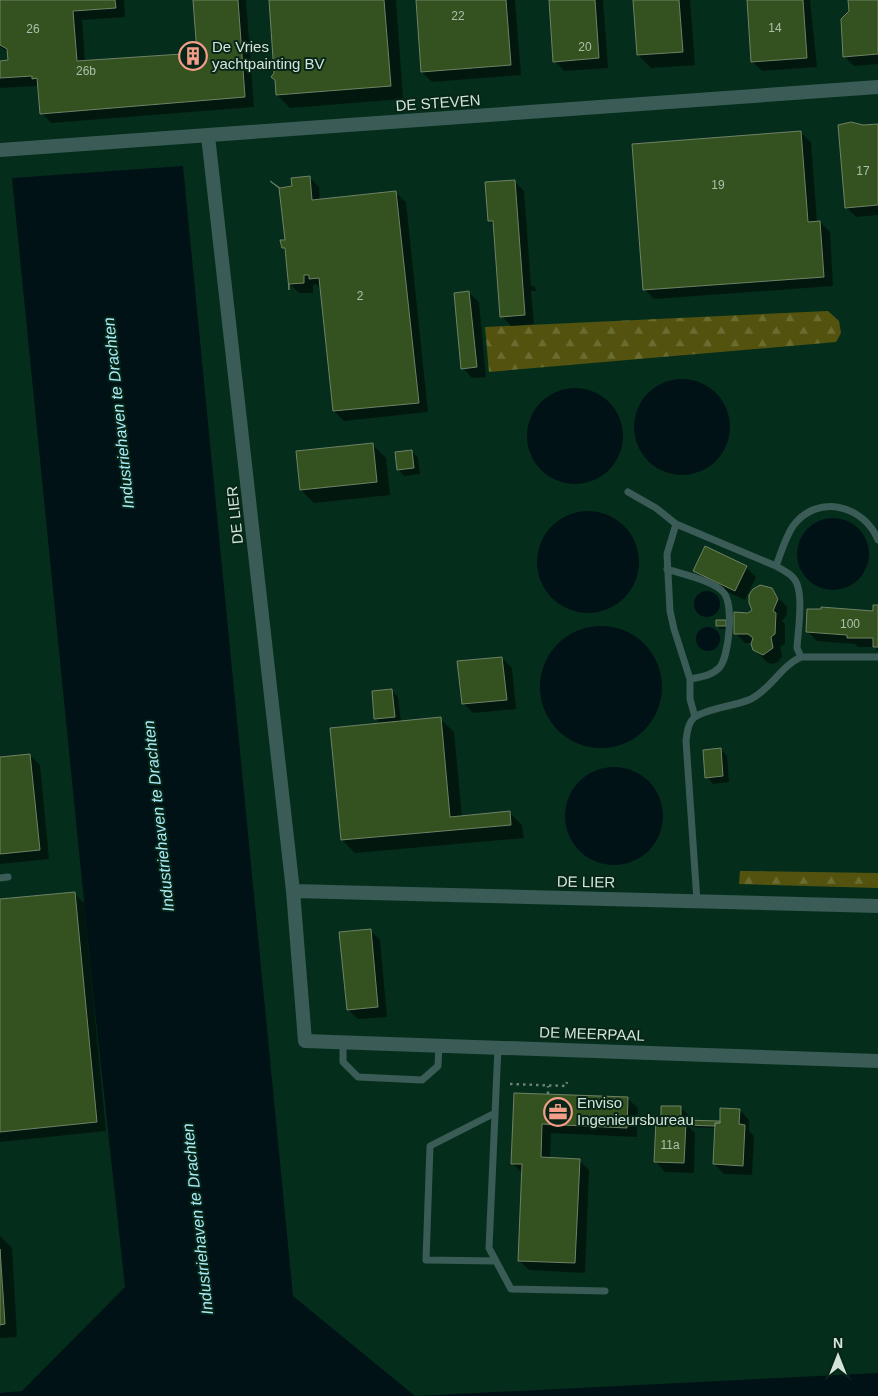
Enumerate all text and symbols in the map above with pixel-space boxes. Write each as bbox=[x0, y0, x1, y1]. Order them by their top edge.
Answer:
house number: 22 bbox=[451, 9, 465, 23]
house number: 14 bbox=[768, 21, 782, 35]
house number: 26 bbox=[26, 22, 40, 36]
place label: De Vries yachtpainting BV bbox=[212, 38, 325, 72]
house number: 20 bbox=[578, 40, 592, 54]
building icon: De Vries yachtpainting BV bbox=[178, 41, 208, 71]
house number: 26b bbox=[76, 64, 96, 78]
street label: DE STEVEN bbox=[395, 91, 481, 114]
house number: 17 bbox=[856, 164, 870, 178]
house number: 19 bbox=[711, 178, 725, 192]
house number: 2 bbox=[357, 289, 364, 303]
water label: Industriehaven te Drachten bbox=[100, 316, 137, 509]
street label: DE LIER bbox=[223, 485, 246, 545]
house number: 100 bbox=[840, 617, 860, 631]
water label: Industriehaven te Drachten bbox=[140, 719, 177, 912]
street label: DE LIER bbox=[557, 872, 615, 891]
street label: DE MEERPAAL bbox=[539, 1023, 645, 1044]
place label: Enviso Ingenieursbureau bbox=[577, 1094, 694, 1128]
office icon: Enviso Ingenieursbureau bbox=[543, 1097, 573, 1127]
water label: Industriehaven te Drachten bbox=[179, 1122, 216, 1315]
house number: 11a bbox=[660, 1138, 680, 1152]
north arrow bbox=[813, 1331, 863, 1381]
text: N bbox=[833, 1335, 843, 1351]

